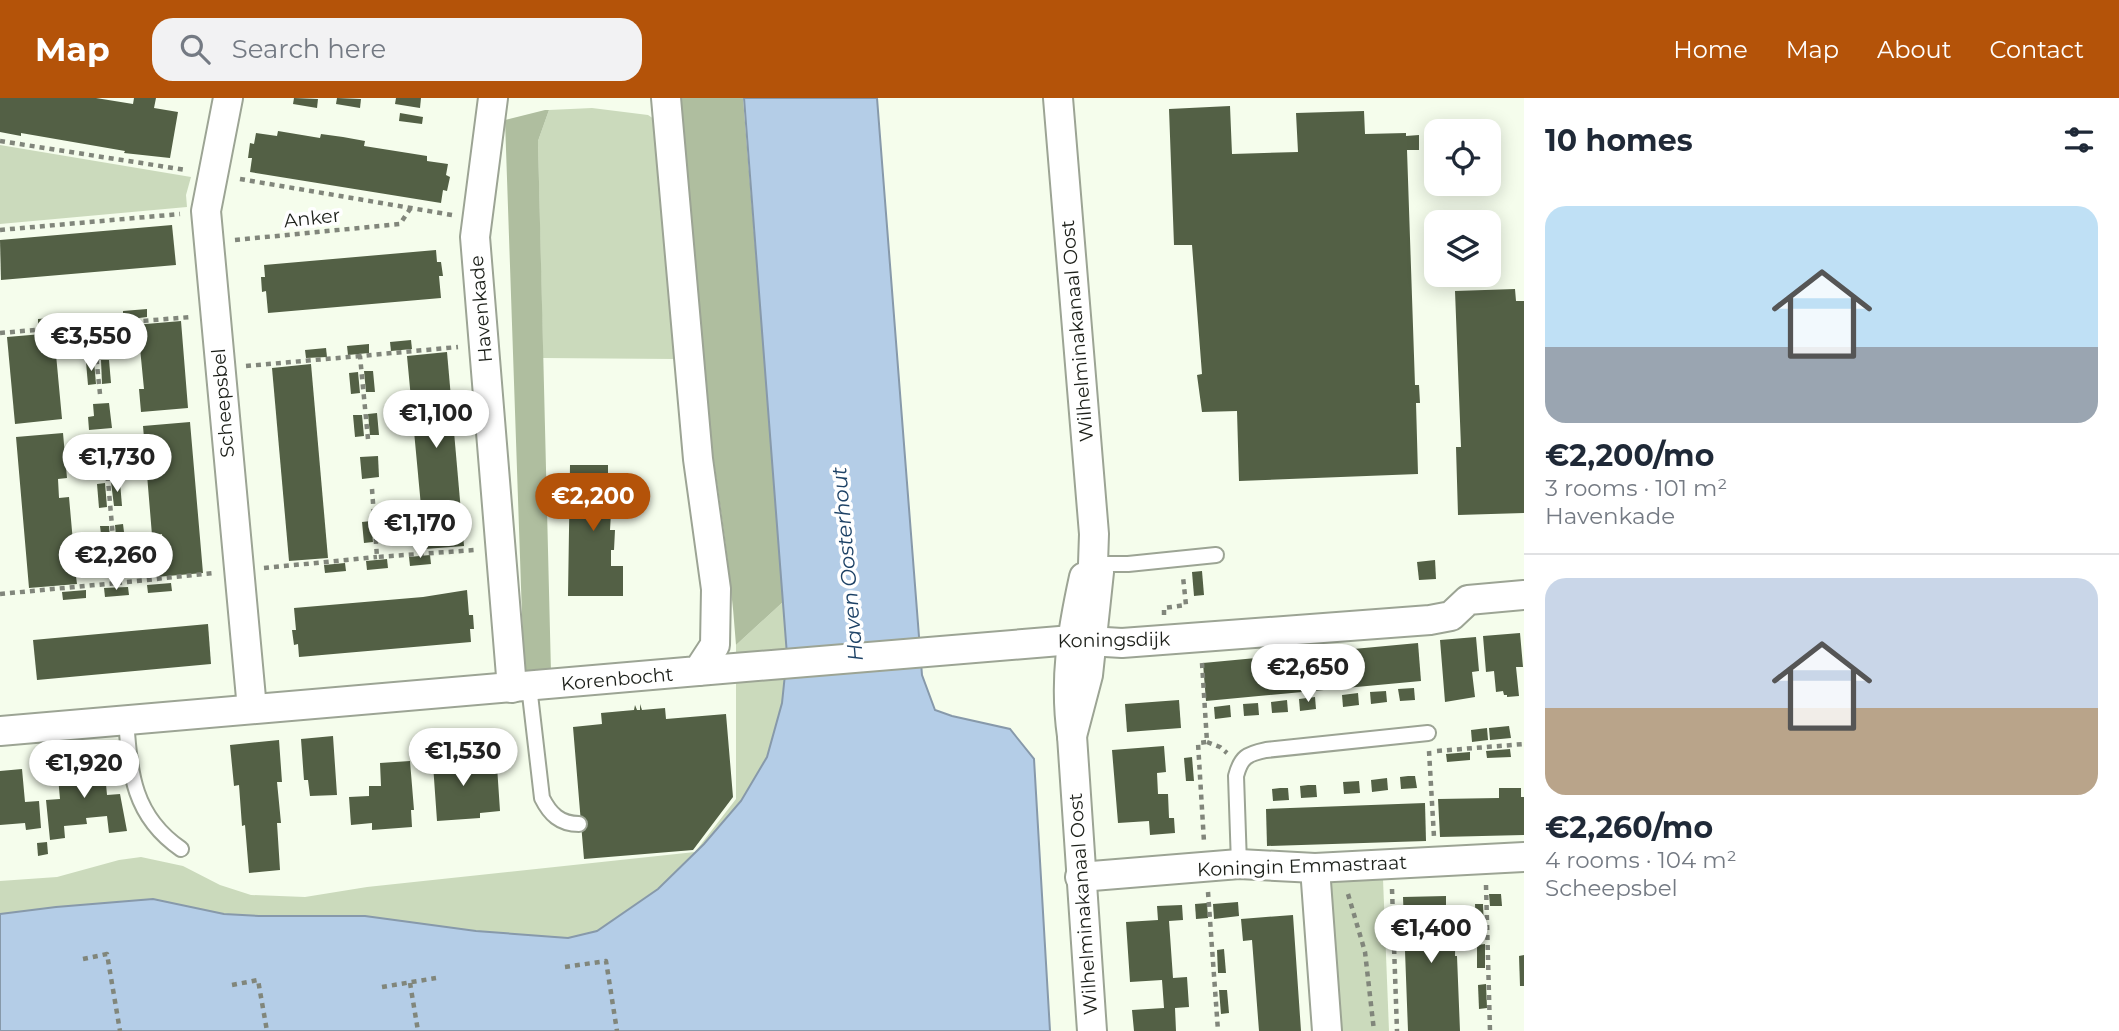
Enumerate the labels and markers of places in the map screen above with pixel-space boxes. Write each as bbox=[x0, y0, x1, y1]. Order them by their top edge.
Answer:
pin: €3,550 bbox=[34, 314, 148, 373]
pin: €1,100 bbox=[379, 390, 493, 450]
pin: €1,730 bbox=[60, 434, 174, 494]
pin: €2,200 bbox=[536, 474, 650, 533]
pin: €1,170 bbox=[363, 500, 477, 560]
pin: €2,260 bbox=[59, 532, 173, 592]
pin: €2,650 bbox=[1251, 644, 1365, 704]
pin: €1,530 bbox=[406, 728, 520, 788]
pin: €1,920 bbox=[27, 740, 141, 800]
pin: €1,400 bbox=[1374, 906, 1488, 965]

